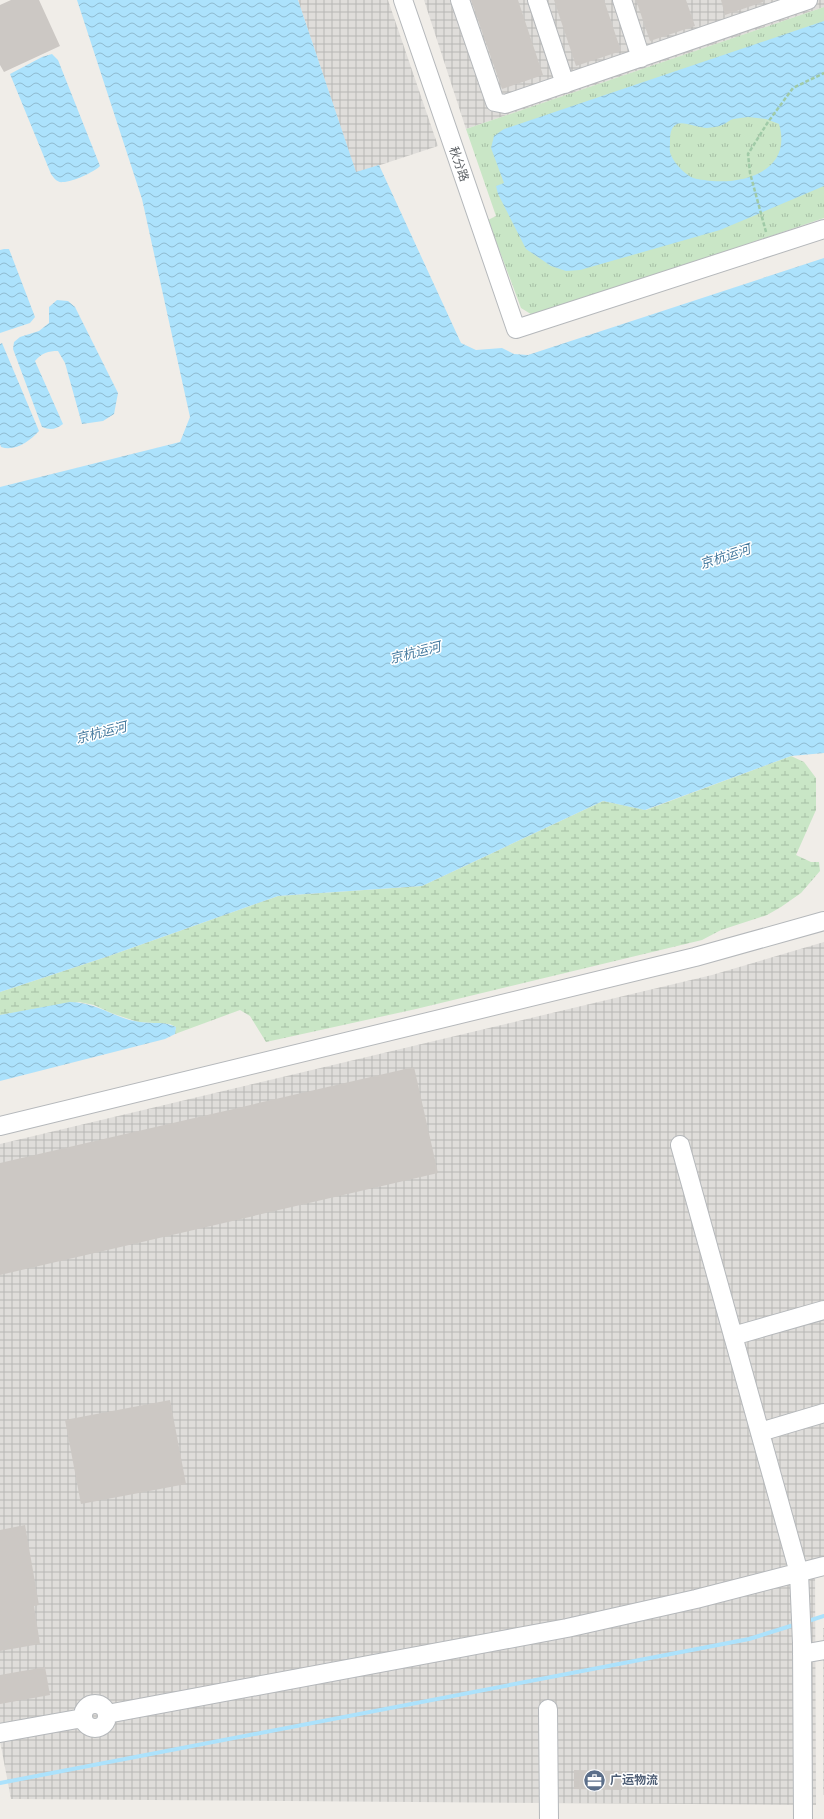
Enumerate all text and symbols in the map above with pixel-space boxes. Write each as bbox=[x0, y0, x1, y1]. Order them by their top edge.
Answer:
street label: 秋分路 bbox=[445, 145, 471, 184]
water label: 京杭运河 bbox=[698, 540, 756, 574]
water label: 京杭运河 bbox=[388, 638, 446, 668]
water label: 京杭运河 bbox=[74, 718, 132, 748]
office icon: 广运物流 bbox=[582, 1767, 608, 1793]
place label: 广运物流 bbox=[610, 1773, 658, 1789]

